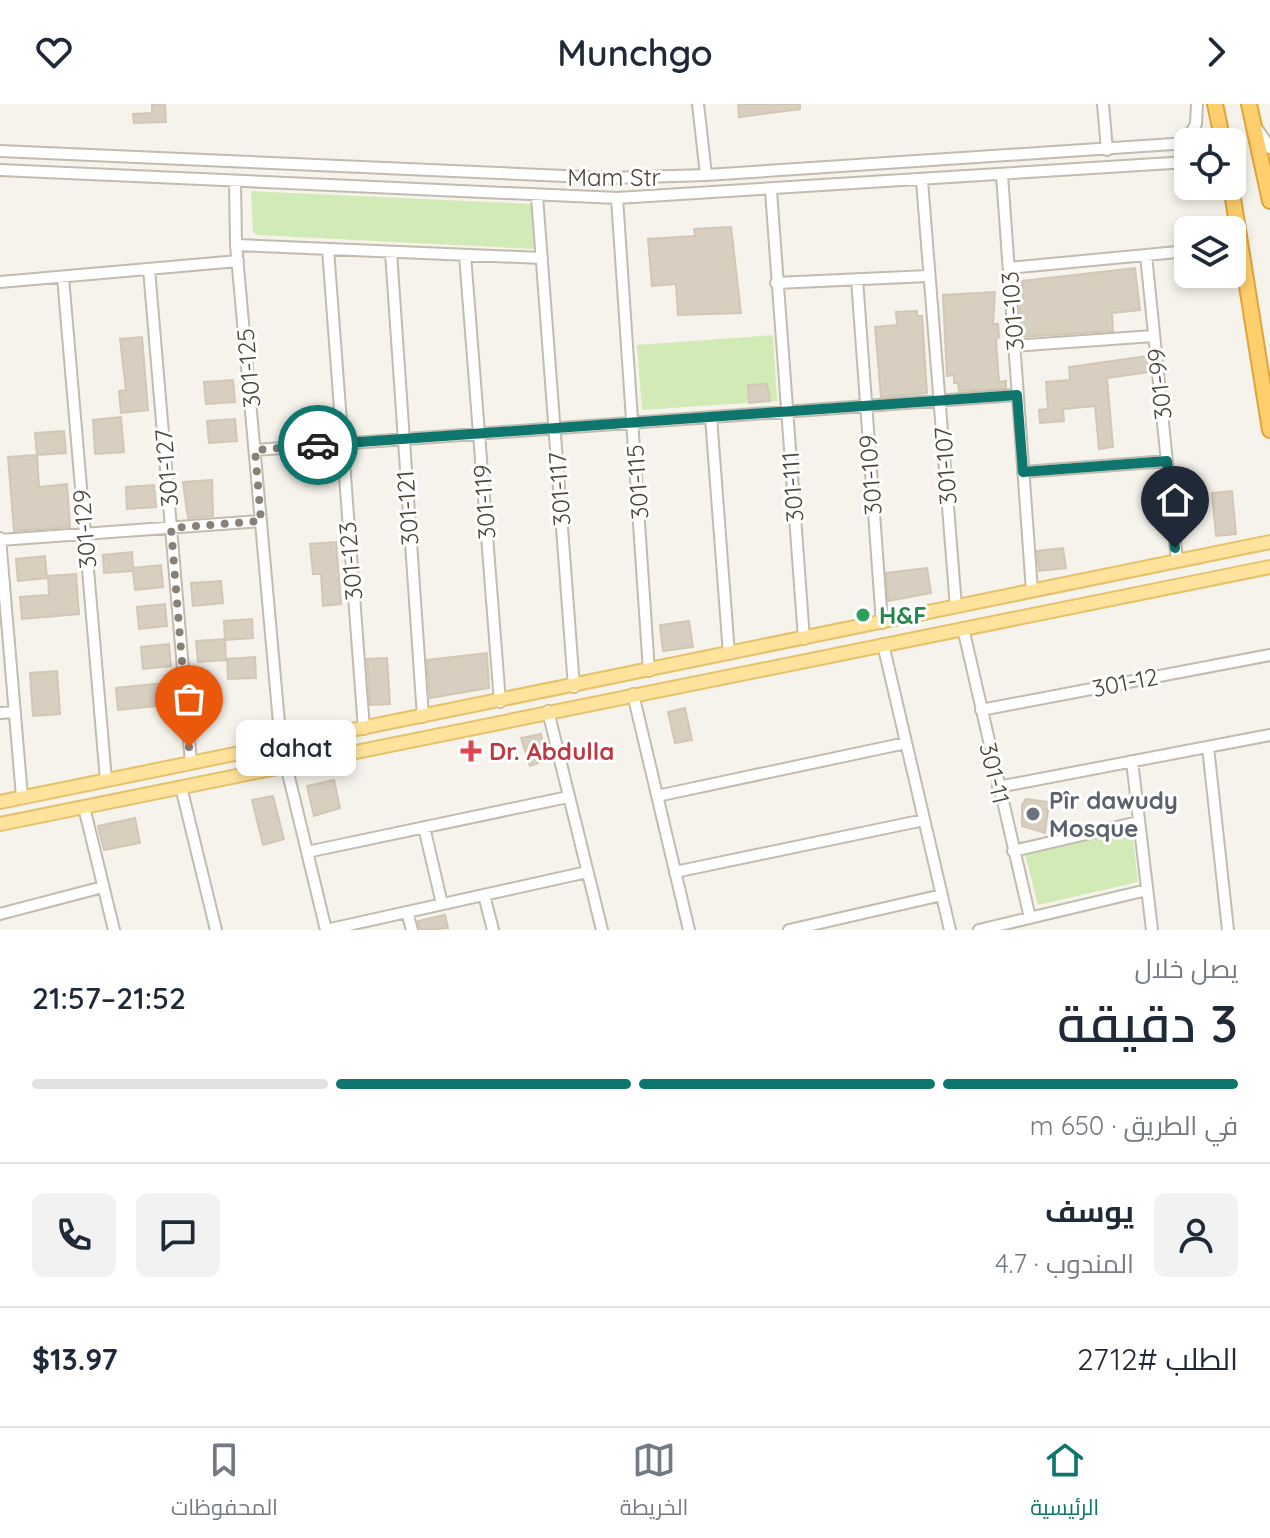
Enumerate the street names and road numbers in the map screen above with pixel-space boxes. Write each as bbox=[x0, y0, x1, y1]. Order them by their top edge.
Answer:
street label: Mam Str bbox=[567, 162, 661, 192]
street label: 301-103 bbox=[994, 270, 1030, 352]
street label: 301-125 bbox=[230, 327, 266, 409]
street label: 301-99 bbox=[1140, 347, 1178, 421]
street label: 301-107 bbox=[927, 426, 963, 506]
street label: 301-127 bbox=[148, 428, 184, 508]
street label: 301-109 bbox=[852, 434, 888, 516]
street label: 301-115 bbox=[619, 444, 655, 520]
street label: 301-117 bbox=[541, 451, 577, 527]
street label: 301-111 bbox=[775, 451, 809, 523]
street label: 301-119 bbox=[466, 463, 502, 541]
street label: 301-121 bbox=[389, 470, 425, 546]
street label: 301-129 bbox=[66, 488, 102, 570]
street label: 301-123 bbox=[332, 520, 368, 602]
street label: 301-12 bbox=[1090, 661, 1160, 703]
street label: 301-11 bbox=[973, 740, 1017, 806]

